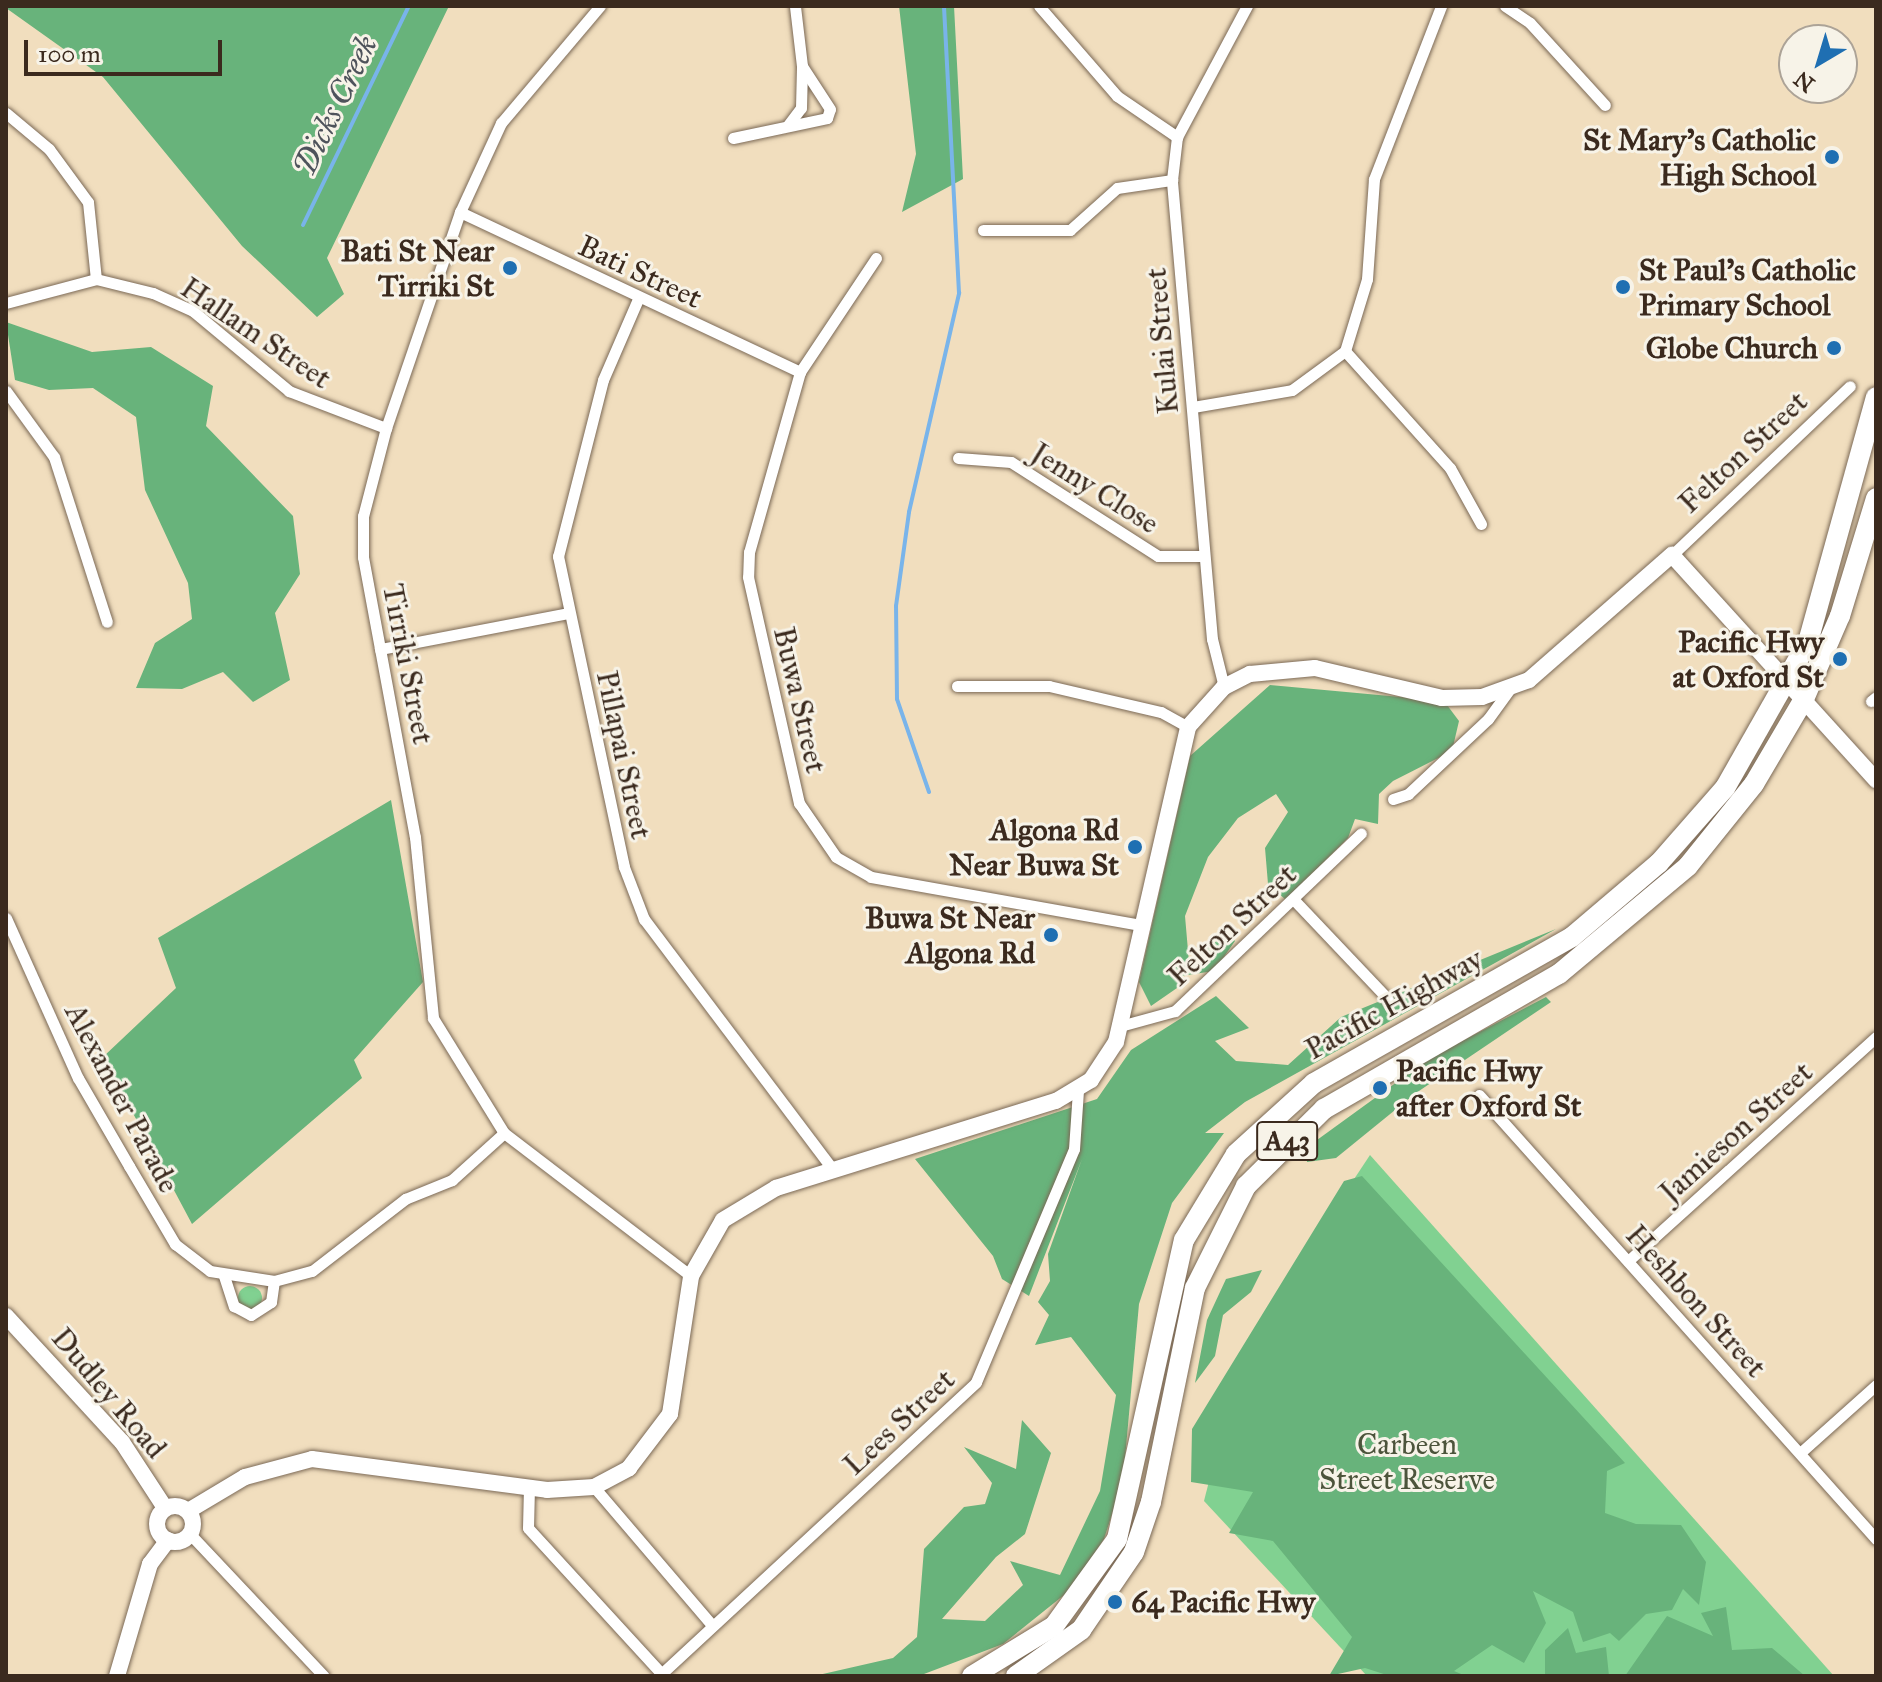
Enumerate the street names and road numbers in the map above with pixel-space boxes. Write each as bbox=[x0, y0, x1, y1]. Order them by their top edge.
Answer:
street label: Bati Street bbox=[572, 228, 708, 316]
street label: Kulai Street bbox=[1138, 266, 1186, 416]
street label: Hallam Street bbox=[174, 270, 338, 396]
street label: Felton Street bbox=[1671, 383, 1815, 521]
street label: Jenny Close bbox=[1025, 435, 1165, 541]
street label: Tirriki Street bbox=[375, 581, 441, 747]
street label: Buwa Street bbox=[766, 623, 834, 777]
street label: Pillapai Street bbox=[589, 668, 659, 842]
street label: Felton Street bbox=[1160, 856, 1304, 994]
street label: Pacific Highway bbox=[1299, 940, 1489, 1068]
street label: Alexander Parade bbox=[57, 997, 187, 1199]
street label: Jamieson Street bbox=[1652, 1054, 1820, 1210]
road number: A43 bbox=[1255, 1117, 1319, 1165]
street label: Heshbon Street bbox=[1618, 1217, 1774, 1385]
street label: Dudley Road bbox=[44, 1320, 174, 1466]
street label: Lees Street bbox=[836, 1361, 962, 1483]

